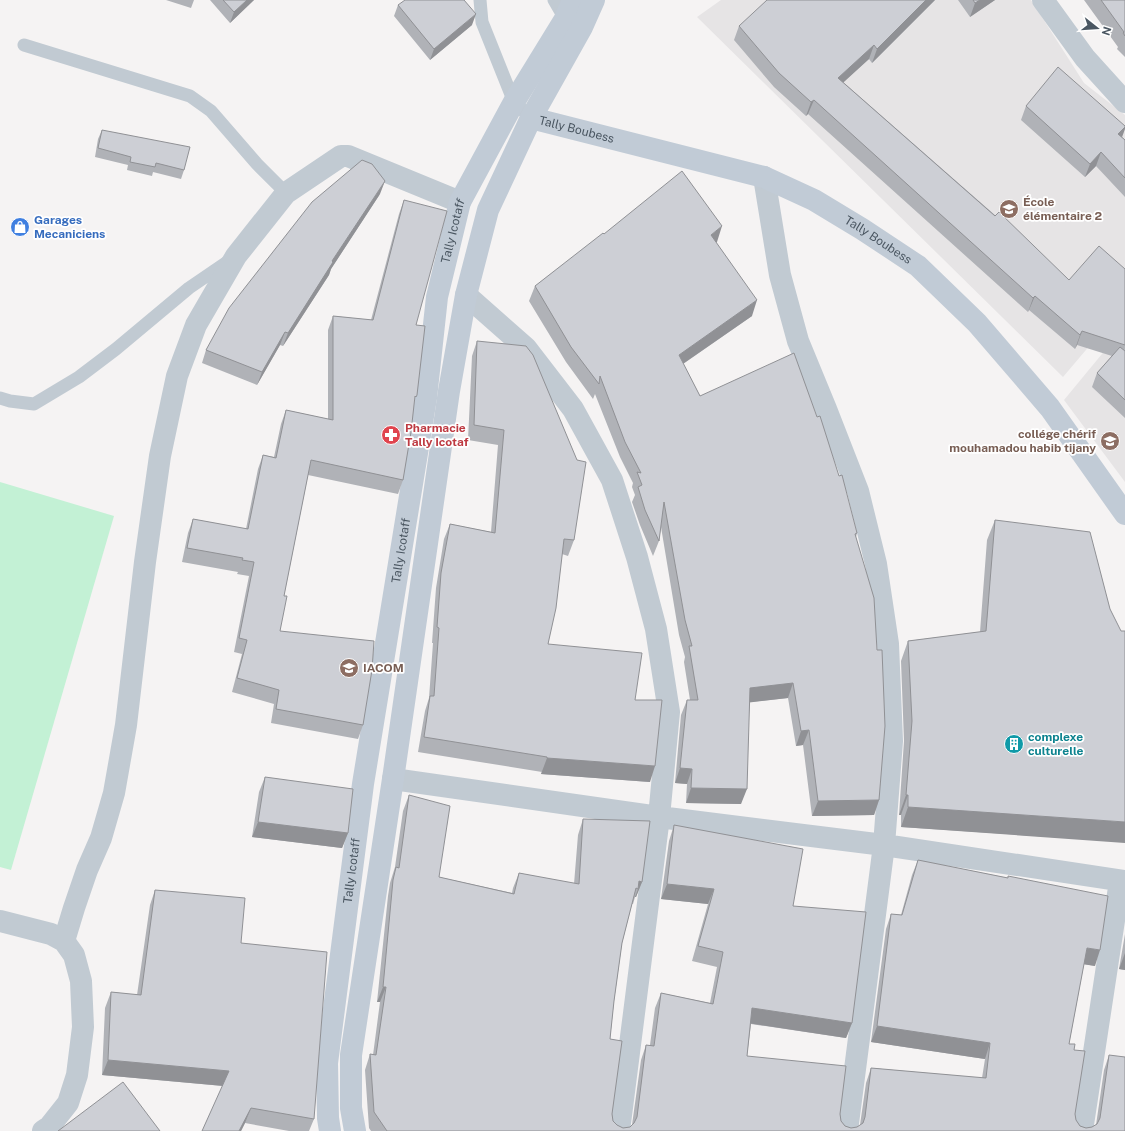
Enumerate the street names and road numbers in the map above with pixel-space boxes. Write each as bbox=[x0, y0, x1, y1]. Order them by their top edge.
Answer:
street label: Tally Boubess bbox=[537, 113, 616, 146]
street label: Tally Icotaff bbox=[438, 196, 468, 265]
street label: Tally Boubess bbox=[842, 213, 914, 267]
street label: Tally Icotaff bbox=[389, 517, 413, 584]
street label: Tally Icotaff bbox=[341, 837, 363, 904]

